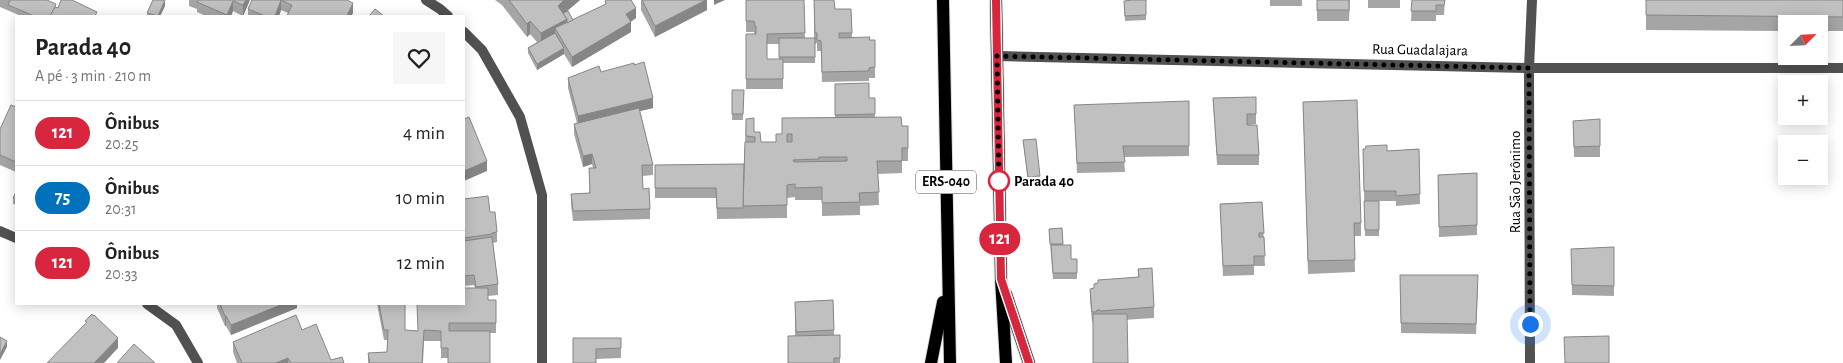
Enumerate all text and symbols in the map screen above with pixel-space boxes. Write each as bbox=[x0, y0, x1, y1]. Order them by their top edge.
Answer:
north arrow bbox=[1778, 15, 1828, 65]
map controls bbox=[1778, 15, 1828, 185]
button: heart bbox=[393, 32, 445, 84]
text: Parada 40 bbox=[35, 36, 131, 60]
street label: Rua Guadalajara bbox=[1372, 42, 1468, 58]
text: A pé · 3 min · 210 m bbox=[35, 68, 151, 84]
button: + bbox=[1778, 75, 1828, 125]
text: Ônibus bbox=[105, 114, 159, 133]
text: 121 bbox=[52, 124, 73, 142]
text: 4 min bbox=[403, 124, 445, 143]
street label: Rua São Jerônimo bbox=[1508, 131, 1523, 233]
button: − bbox=[1778, 135, 1828, 185]
text: 20:25 bbox=[105, 136, 138, 152]
road number: ERS-040 bbox=[916, 170, 976, 193]
marker: Parada 40 bbox=[988, 170, 1010, 192]
place label: Parada 40 bbox=[1014, 174, 1074, 189]
text: Ônibus bbox=[105, 179, 159, 198]
text: 75 bbox=[55, 189, 70, 207]
text: 10 min bbox=[396, 189, 445, 208]
text: 20:31 bbox=[105, 201, 137, 217]
line badge: 121 bbox=[971, 223, 1029, 255]
text: 121 bbox=[989, 230, 1011, 248]
text: Ônibus bbox=[105, 244, 159, 263]
text: 121 bbox=[52, 254, 73, 272]
text: 12 min bbox=[397, 254, 445, 273]
text: 20:33 bbox=[105, 266, 138, 282]
your location bbox=[1518, 312, 1543, 337]

